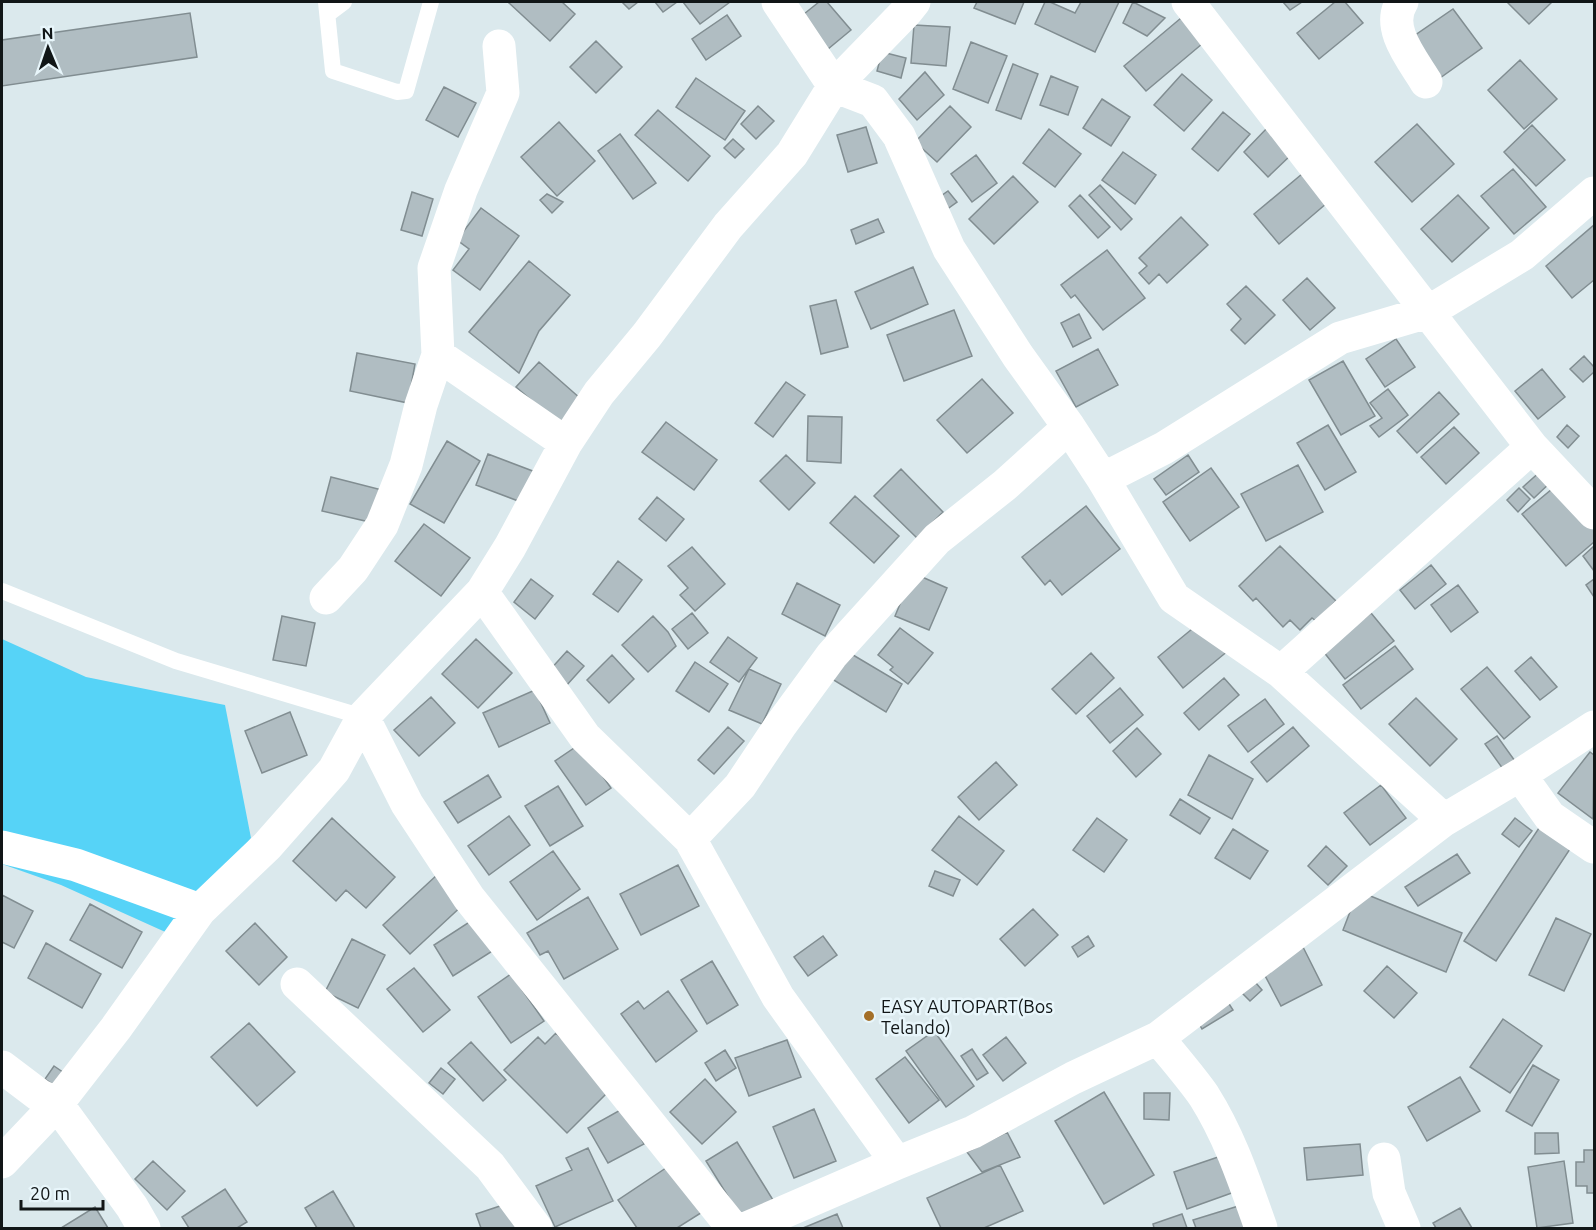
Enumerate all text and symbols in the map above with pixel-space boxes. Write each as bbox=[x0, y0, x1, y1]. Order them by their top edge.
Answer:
north arrow bbox=[18, 18, 78, 78]
text: N bbox=[41, 24, 54, 42]
place label: EASY AUTOPART(Bos Telando) bbox=[881, 996, 1053, 1038]
marker: EASY AUTOPART(Bos Telando) bbox=[862, 1009, 876, 1023]
scale bar bbox=[21, 1173, 104, 1211]
text: 20 m bbox=[30, 1183, 70, 1203]

